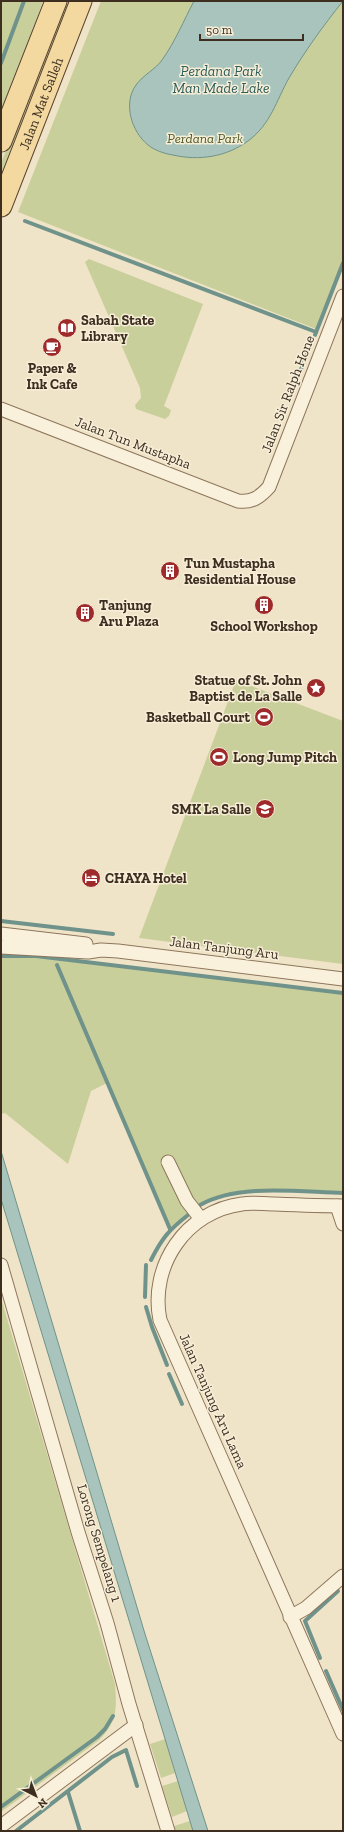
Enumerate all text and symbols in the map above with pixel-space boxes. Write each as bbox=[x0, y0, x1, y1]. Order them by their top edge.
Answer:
scale bar bbox=[200, 16, 303, 42]
text: 50 m bbox=[206, 23, 233, 37]
street label: Jalan Mat Salleh bbox=[15, 55, 67, 152]
water label: Perdana Park Man Made Lake bbox=[172, 62, 270, 97]
park label: Perdana Park bbox=[167, 130, 243, 147]
place label: Sabah State Library bbox=[81, 312, 154, 345]
library icon: Sabah State Library bbox=[56, 317, 78, 339]
street label: Jalan Sir Ralph Hone bbox=[258, 332, 318, 455]
cafe icon: Paper & Ink Cafe bbox=[41, 336, 63, 358]
place label: Paper & Ink Cafe bbox=[26, 360, 78, 393]
street label: Jalan Tun Mustapha bbox=[73, 413, 193, 473]
place label: Tun Mustapha Residential House bbox=[184, 555, 296, 588]
building icon: Tun Mustapha Residential House bbox=[159, 560, 181, 582]
building icon: School Workshop bbox=[253, 594, 275, 616]
place label: Tanjung Aru Plaza bbox=[99, 597, 159, 630]
building icon: Tanjung Aru Plaza bbox=[74, 602, 96, 624]
place label: School Workshop bbox=[210, 618, 318, 635]
place label: Statue of St. John Baptist de La Salle bbox=[189, 672, 303, 705]
place icon: Statue of St. John Baptist de La Salle bbox=[305, 677, 327, 699]
sports icon: Basketball Court bbox=[253, 706, 275, 728]
place label: Basketball Court bbox=[146, 709, 250, 726]
sports icon: Long Jump Pitch bbox=[208, 746, 230, 768]
place label: Long Jump Pitch bbox=[233, 749, 337, 766]
school or university icon: SMK La Salle bbox=[254, 798, 276, 820]
place label: SMK La Salle bbox=[171, 801, 251, 818]
hotel icon: CHAYA Hotel bbox=[80, 867, 102, 889]
place label: CHAYA Hotel bbox=[105, 870, 187, 887]
street label: Jalan Tanjung Aru bbox=[168, 933, 280, 963]
street label: Jalan Tanjung Aru Lama bbox=[175, 1331, 251, 1472]
street label: Lorong Sempelang 1 bbox=[73, 1482, 125, 1604]
north arrow bbox=[16, 1776, 56, 1816]
text: N bbox=[34, 1795, 50, 1811]

